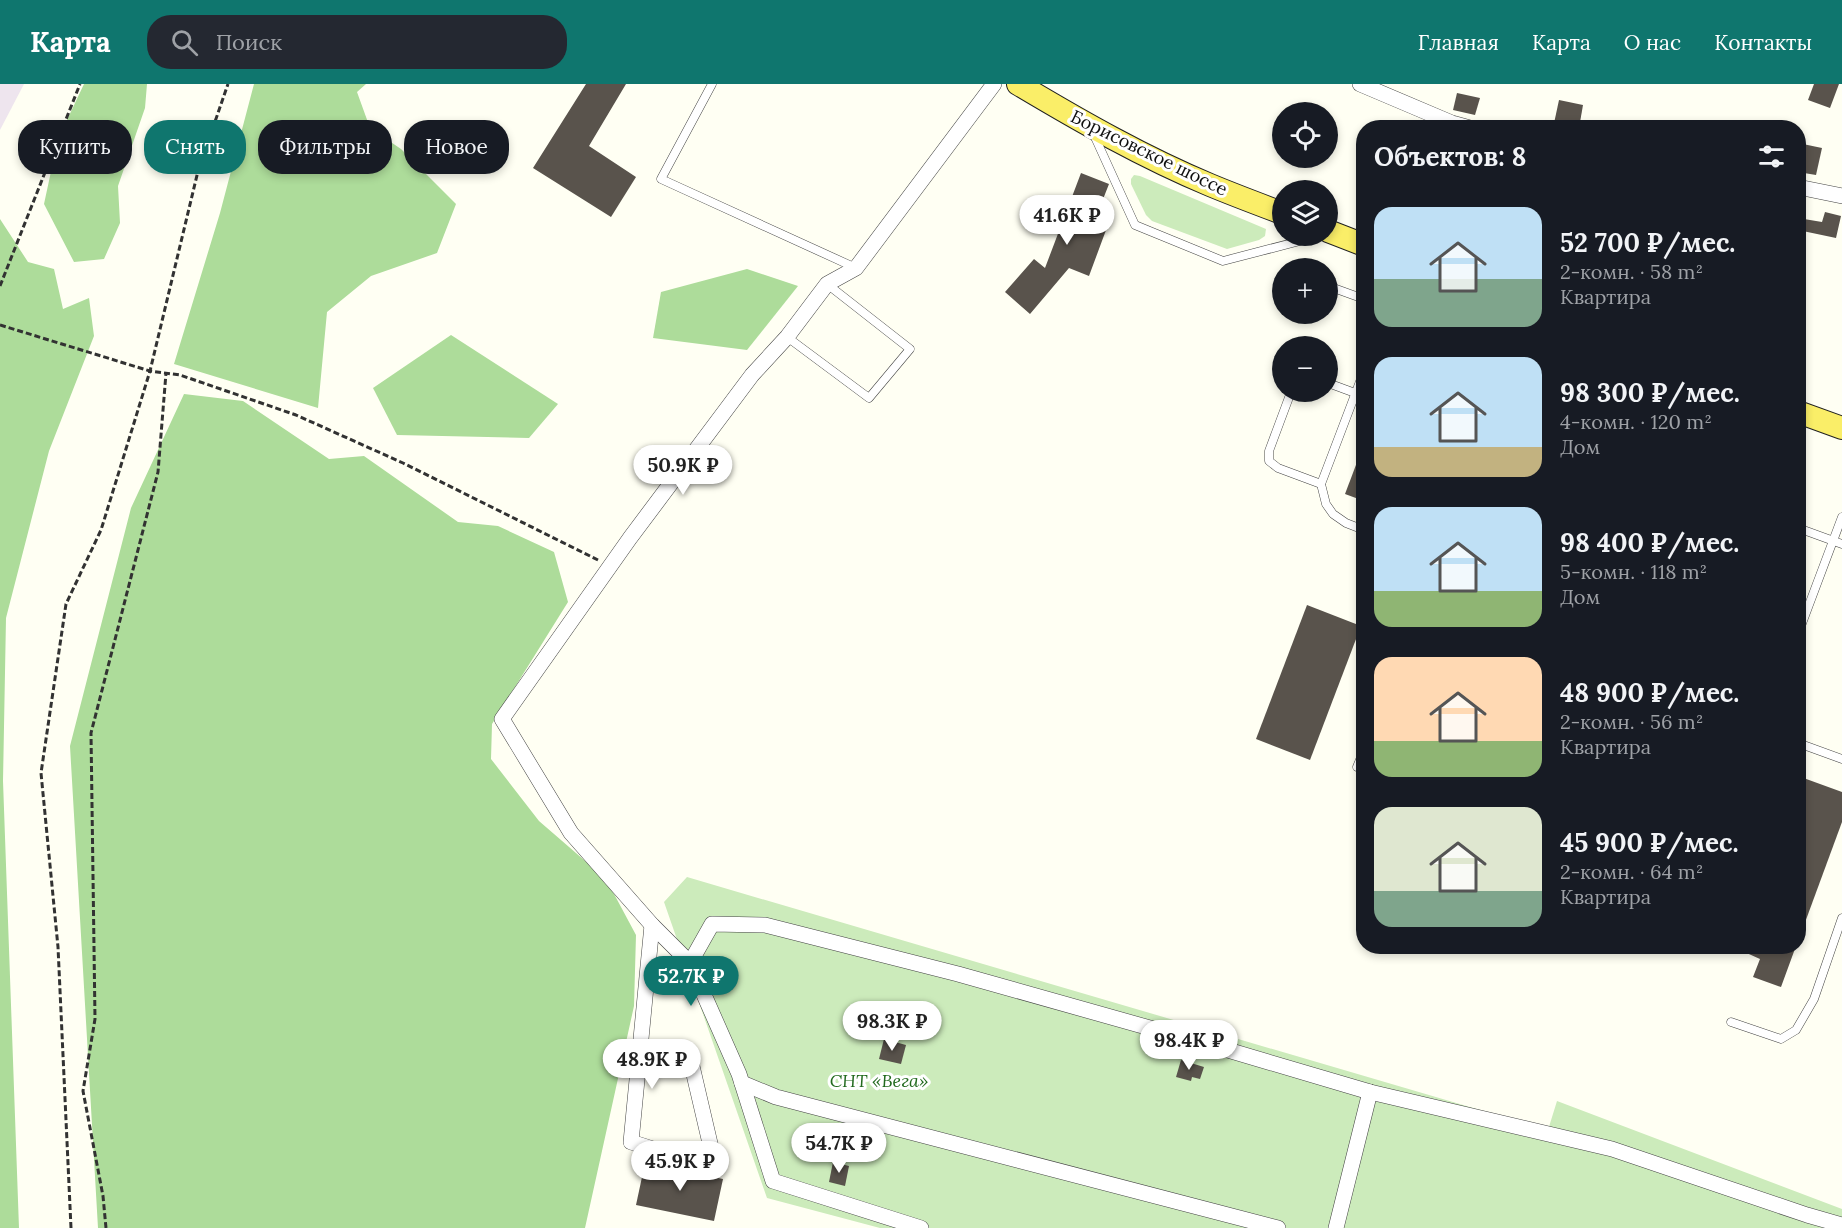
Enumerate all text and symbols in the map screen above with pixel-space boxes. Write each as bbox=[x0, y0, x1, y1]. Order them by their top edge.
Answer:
search box bbox=[147, 15, 567, 69]
text: Карта bbox=[30, 24, 111, 60]
icon: search bbox=[168, 26, 201, 59]
text: Поиск bbox=[216, 28, 282, 56]
text: Главная bbox=[1418, 29, 1499, 56]
text: Карта bbox=[1532, 29, 1591, 56]
text: О нас bbox=[1624, 29, 1681, 56]
text: Контакты bbox=[1714, 29, 1812, 56]
map controls bbox=[1272, 102, 1338, 402]
button: locate bbox=[1272, 102, 1338, 168]
street label: Борисовское шоссе bbox=[1067, 105, 1232, 201]
chip: Купить bbox=[18, 120, 132, 174]
chip: Снять bbox=[144, 120, 246, 174]
chip: Фильтры bbox=[258, 120, 392, 174]
chip: Новое bbox=[404, 120, 509, 174]
text: Объектов: 8 bbox=[1374, 140, 1527, 173]
icon: filters bbox=[1755, 140, 1788, 173]
button: layers bbox=[1272, 180, 1338, 246]
pin: 41.6K ₽ bbox=[1012, 195, 1122, 246]
text: 41.6K ₽ bbox=[1033, 202, 1101, 227]
text: 52 700 ₽/мес. bbox=[1560, 226, 1735, 259]
icon: home bbox=[1422, 231, 1494, 303]
button: + bbox=[1272, 258, 1338, 324]
text: 2-комн. · 58 m² bbox=[1560, 259, 1703, 284]
text: Квартира bbox=[1560, 284, 1651, 309]
button: − bbox=[1272, 336, 1338, 402]
text: 98 300 ₽/мес. bbox=[1560, 376, 1740, 409]
icon: home bbox=[1422, 381, 1494, 453]
text: 4-комн. · 120 m² bbox=[1560, 409, 1712, 434]
text: Дом bbox=[1560, 434, 1600, 459]
pin: 50.9K ₽ bbox=[628, 445, 738, 496]
text: 50.9K ₽ bbox=[647, 452, 719, 477]
text: 98 400 ₽/мес. bbox=[1560, 526, 1739, 559]
icon: home bbox=[1422, 531, 1494, 603]
text: 5-комн. · 118 m² bbox=[1560, 559, 1707, 584]
text: Дом bbox=[1560, 584, 1600, 609]
text: 48 900 ₽/мес. bbox=[1560, 676, 1739, 709]
icon: home bbox=[1422, 681, 1494, 753]
text: 2-комн. · 56 m² bbox=[1560, 709, 1703, 734]
text: Квартира bbox=[1560, 734, 1651, 759]
text: 45 900 ₽/мес. bbox=[1560, 826, 1739, 859]
icon: home bbox=[1422, 831, 1494, 903]
text: 2-комн. · 64 m² bbox=[1560, 859, 1703, 884]
text: Квартира bbox=[1560, 884, 1651, 909]
pin: 52.7K ₽ bbox=[636, 956, 746, 1007]
text: 52.7K ₽ bbox=[658, 963, 724, 988]
pin: 98.3K ₽ bbox=[837, 1001, 947, 1052]
text: 98.3K ₽ bbox=[857, 1008, 927, 1033]
pin: 98.4K ₽ bbox=[1134, 1020, 1244, 1071]
text: 98.4K ₽ bbox=[1154, 1027, 1224, 1052]
pin: 48.9K ₽ bbox=[597, 1039, 707, 1090]
text: 48.9K ₽ bbox=[617, 1046, 687, 1071]
park label: СНТ «Вега» bbox=[830, 1069, 928, 1092]
pin: 54.7K ₽ bbox=[784, 1123, 894, 1174]
text: 54.7K ₽ bbox=[805, 1130, 873, 1155]
pin: 45.9K ₽ bbox=[625, 1141, 735, 1192]
text: 45.9K ₽ bbox=[645, 1148, 715, 1173]

